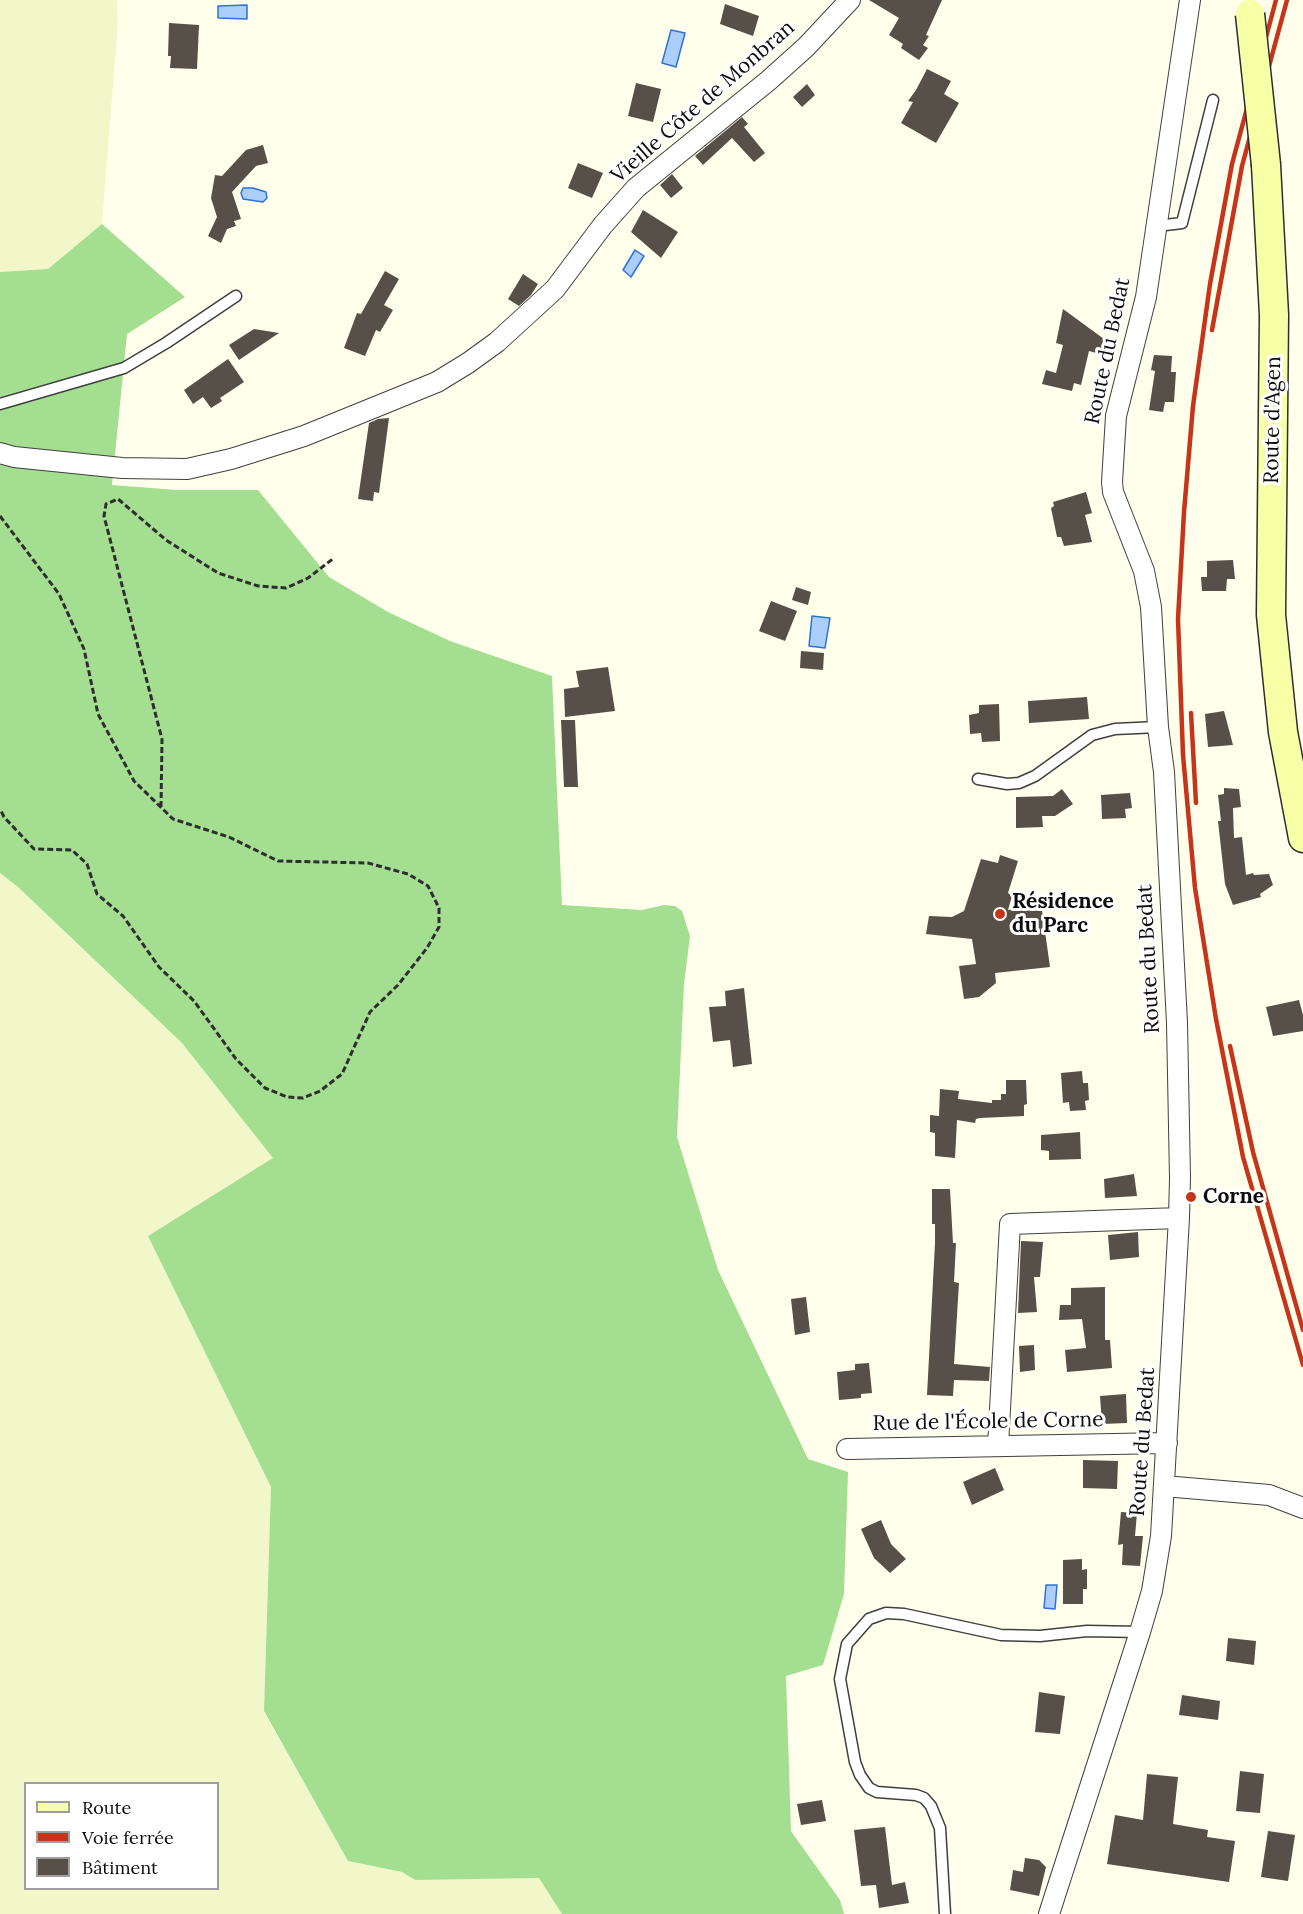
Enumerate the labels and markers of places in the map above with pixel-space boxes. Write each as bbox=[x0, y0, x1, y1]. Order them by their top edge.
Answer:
place label: Résidence du Parc bbox=[1012, 889, 1114, 939]
marker: Résidence du Parc bbox=[993, 907, 1007, 921]
place label: Corne bbox=[1203, 1184, 1264, 1210]
marker: Corne bbox=[1184, 1190, 1198, 1204]

